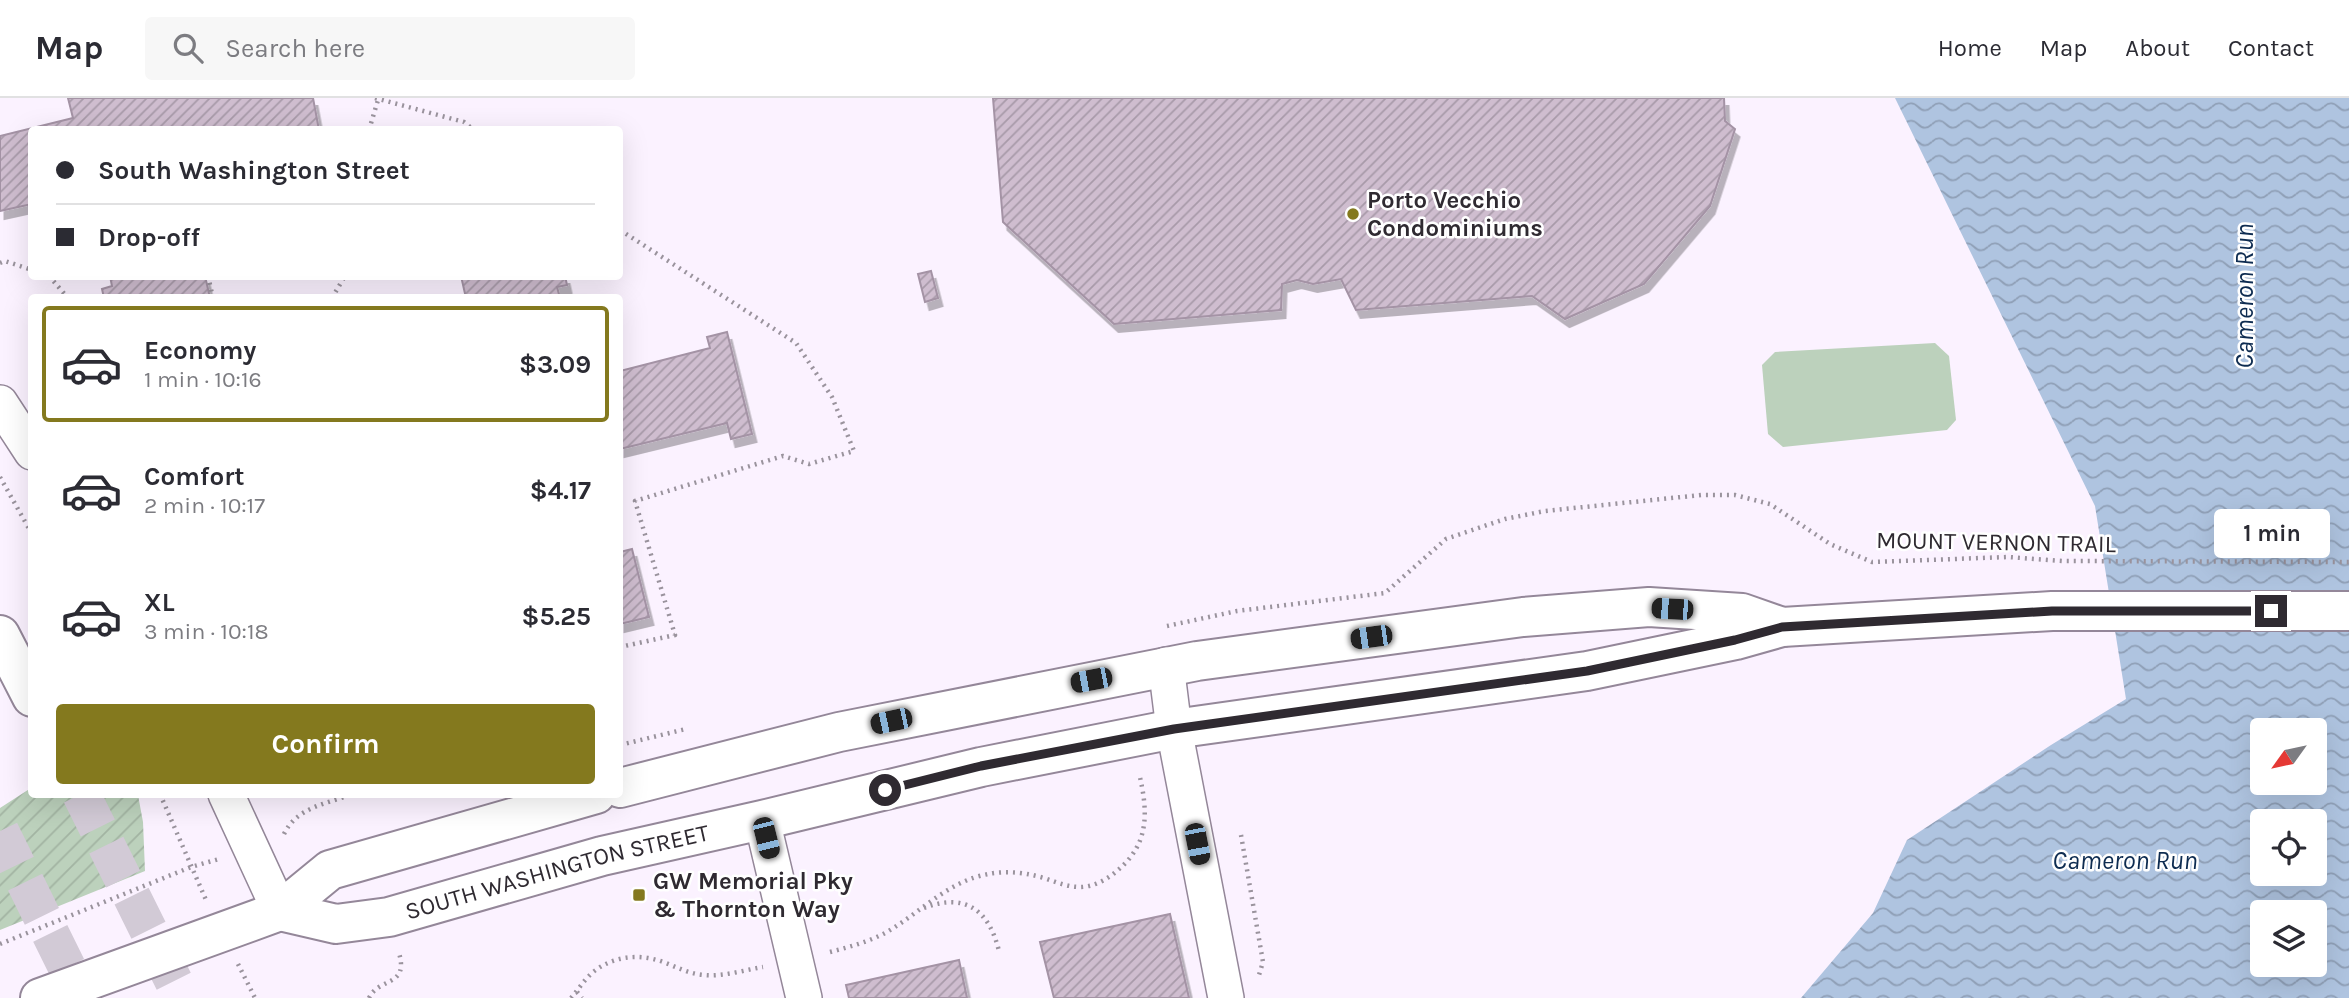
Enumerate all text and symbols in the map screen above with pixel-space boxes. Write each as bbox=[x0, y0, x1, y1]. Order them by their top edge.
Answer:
search box bbox=[145, 17, 635, 80]
text: Map bbox=[35, 29, 103, 67]
icon: search bbox=[169, 29, 207, 67]
text: Search here bbox=[225, 33, 365, 64]
text: Home bbox=[1938, 34, 2002, 62]
text: Map bbox=[2040, 34, 2087, 62]
text: About bbox=[2125, 34, 2190, 62]
text: Contact bbox=[2228, 34, 2314, 62]
text: South Washington Street bbox=[98, 155, 410, 186]
place label: Porto Vecchio Condominiums bbox=[1367, 186, 1543, 242]
marker: Porto Vecchio Condominiums bbox=[1345, 206, 1361, 222]
text: Drop-off bbox=[98, 222, 200, 253]
water label: Cameron Run bbox=[2229, 223, 2260, 369]
icon: car bbox=[60, 333, 123, 396]
text: Economy bbox=[144, 335, 256, 366]
text: $3.09 bbox=[519, 349, 591, 380]
text: 1 min · 10:16 bbox=[144, 366, 262, 393]
icon: car bbox=[60, 459, 123, 522]
text: Comfort bbox=[144, 461, 245, 492]
text: $4.17 bbox=[530, 475, 591, 506]
text: 2 min · 10:17 bbox=[144, 492, 265, 519]
callout: 1 min bbox=[2213, 510, 2329, 559]
text: 1 min bbox=[2243, 520, 2301, 547]
street label: MOUNT VERNON TRAIL bbox=[1876, 526, 2117, 558]
icon: car bbox=[60, 585, 123, 648]
text: XL bbox=[144, 587, 175, 618]
route end bbox=[2255, 595, 2287, 627]
car bbox=[1651, 597, 1694, 621]
text: $5.25 bbox=[522, 601, 591, 632]
text: 3 min · 10:18 bbox=[144, 618, 269, 645]
car bbox=[1349, 624, 1394, 650]
car bbox=[1069, 666, 1114, 694]
button: Confirm bbox=[56, 704, 595, 784]
car bbox=[869, 706, 914, 736]
north arrow bbox=[2250, 718, 2328, 794]
map controls bbox=[2250, 718, 2327, 977]
route start bbox=[869, 774, 901, 806]
button: locate bbox=[2250, 809, 2327, 886]
car bbox=[751, 815, 782, 861]
street label: SOUTH WASHINGTON STREET bbox=[402, 818, 711, 926]
car bbox=[1183, 821, 1212, 867]
water label: Cameron Run bbox=[2052, 845, 2198, 876]
place label: GW Memorial Pky & Thornton Way bbox=[653, 867, 853, 923]
marker: GW Memorial Pky & Thornton Way bbox=[631, 887, 647, 903]
button: layers bbox=[2250, 900, 2327, 977]

